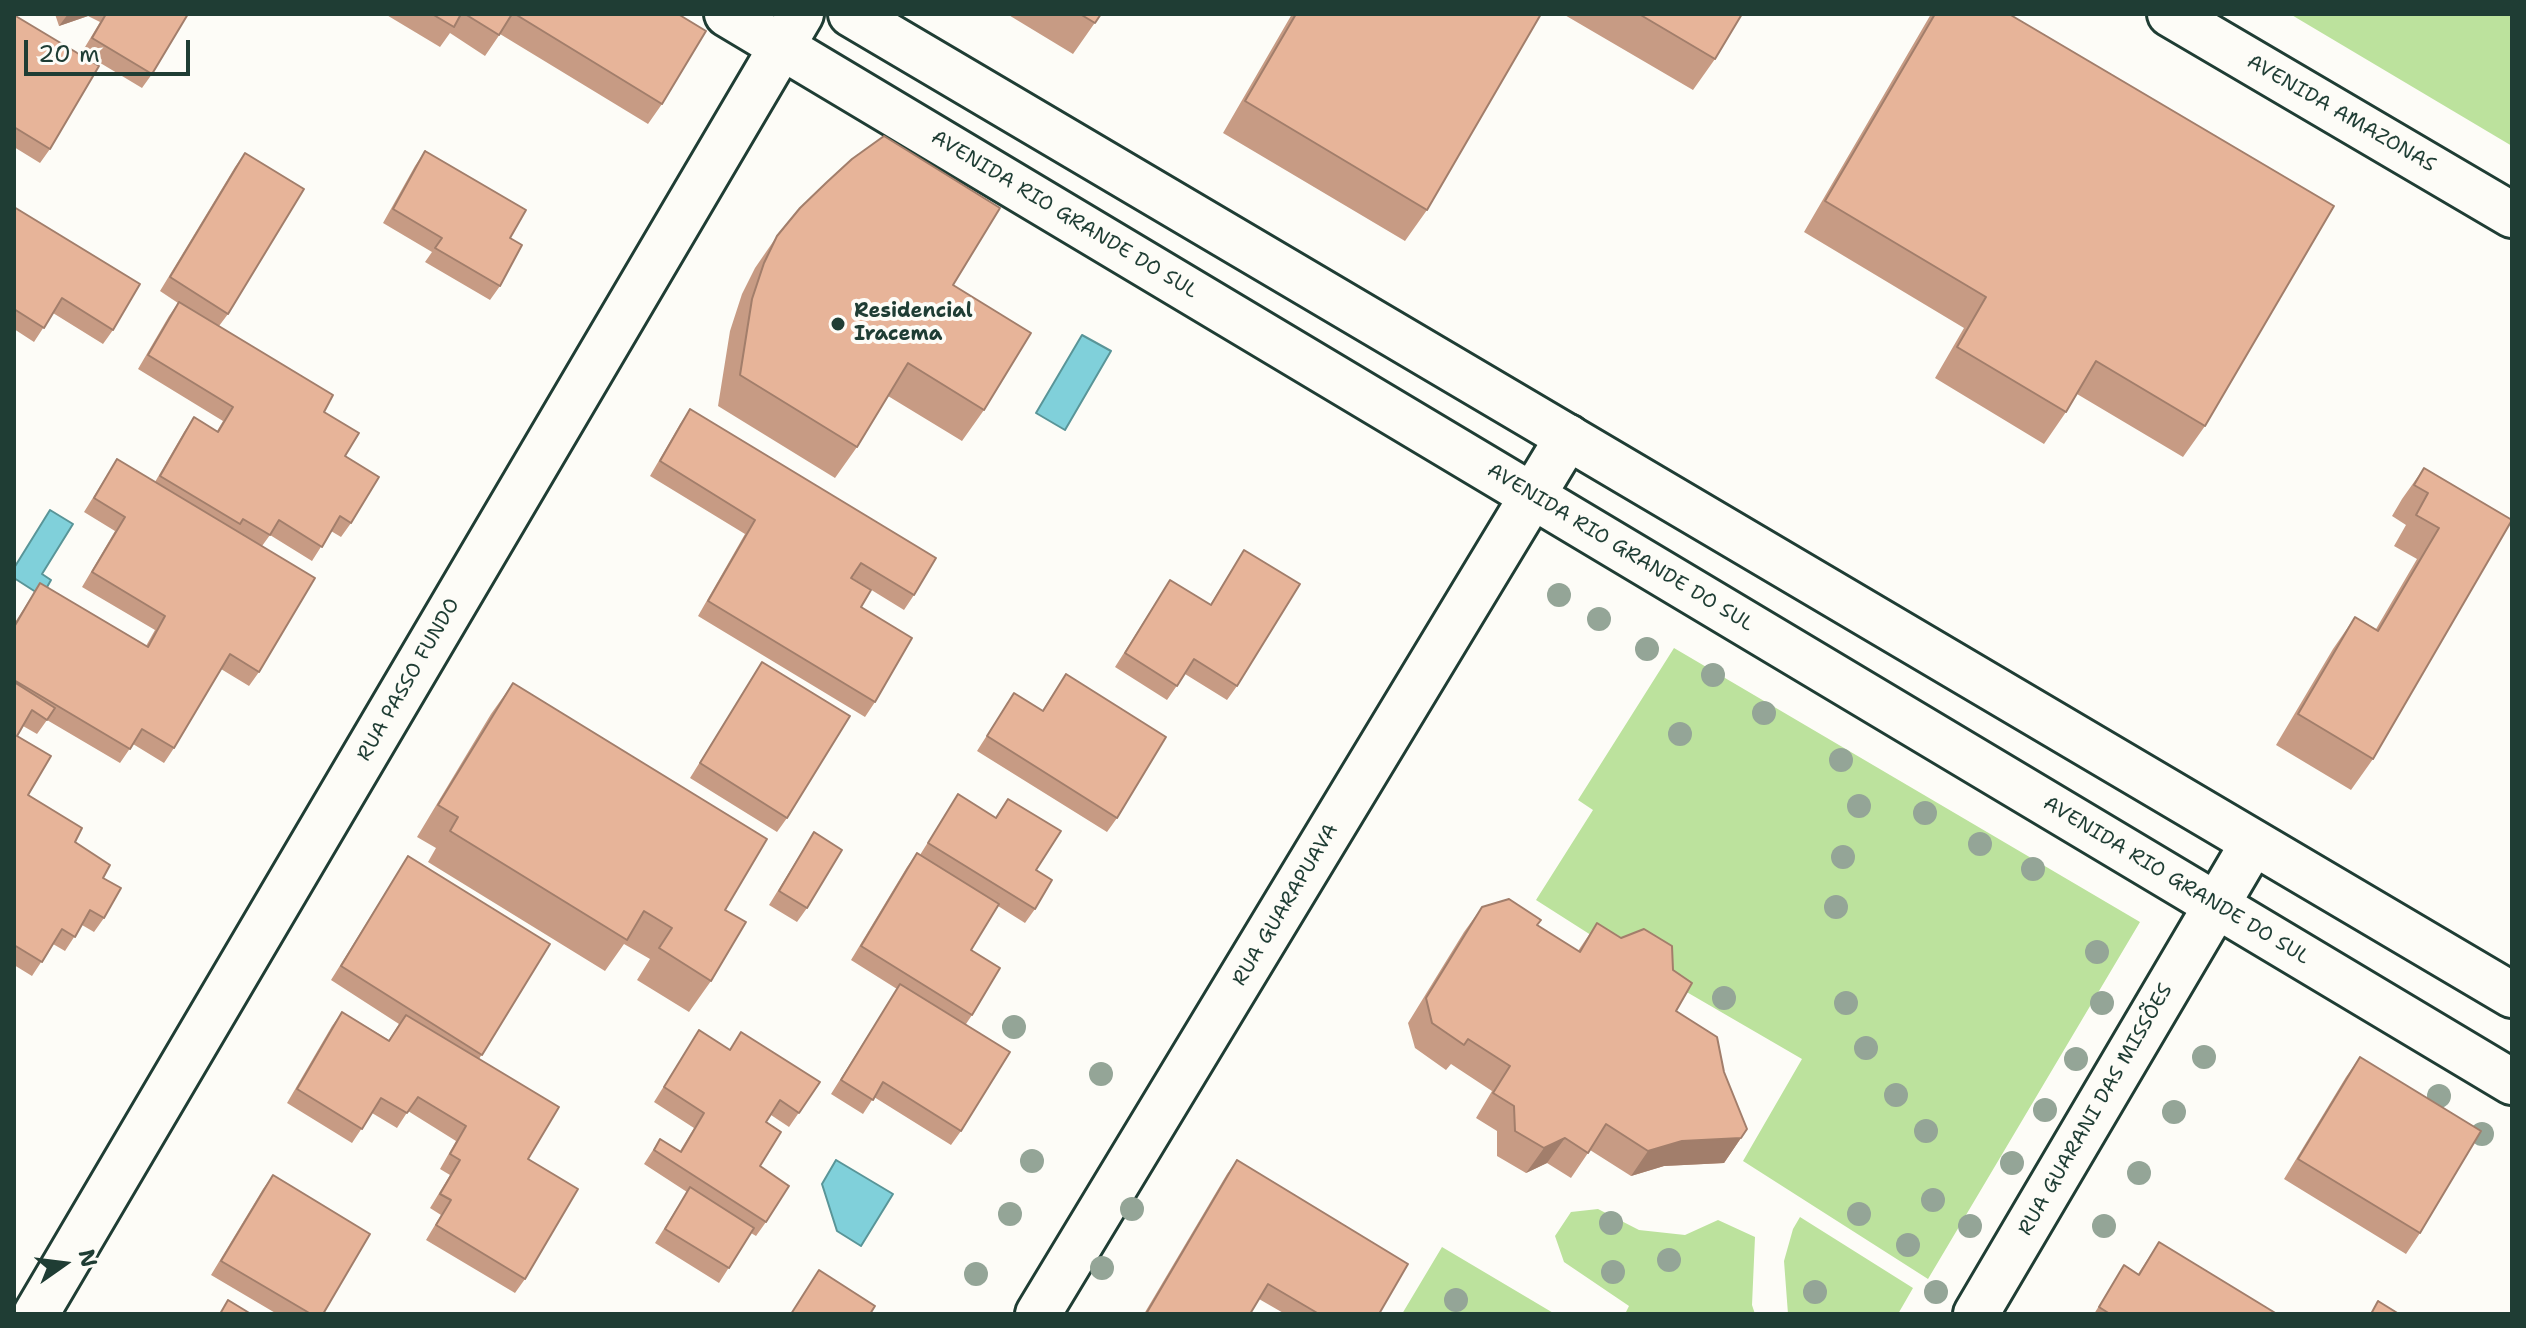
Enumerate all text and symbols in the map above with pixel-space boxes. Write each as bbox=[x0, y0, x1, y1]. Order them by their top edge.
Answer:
scale bar bbox=[28, 24, 194, 74]
text: 20 m bbox=[38, 38, 100, 70]
street label: AVENIDA AMAZONAS bbox=[2242, 50, 2440, 178]
street label: AVENIDA RIO GRANDE DO SUL bbox=[926, 126, 1202, 304]
place label: Residencial Iracema bbox=[854, 300, 973, 347]
marker: Residencial Iracema bbox=[829, 315, 847, 333]
street label: AVENIDA RIO GRANDE DO SUL bbox=[1482, 459, 1758, 637]
street label: RUA PASSO FUNDO bbox=[353, 594, 465, 766]
street label: AVENIDA RIO GRANDE DO SUL bbox=[2038, 792, 2314, 970]
street label: RUA GUARAPUAVA bbox=[1228, 820, 1344, 990]
street label: RUA GUARANI DAS MISSÕES bbox=[2014, 980, 2178, 1240]
north arrow bbox=[24, 1224, 104, 1304]
text: N bbox=[72, 1246, 104, 1270]

